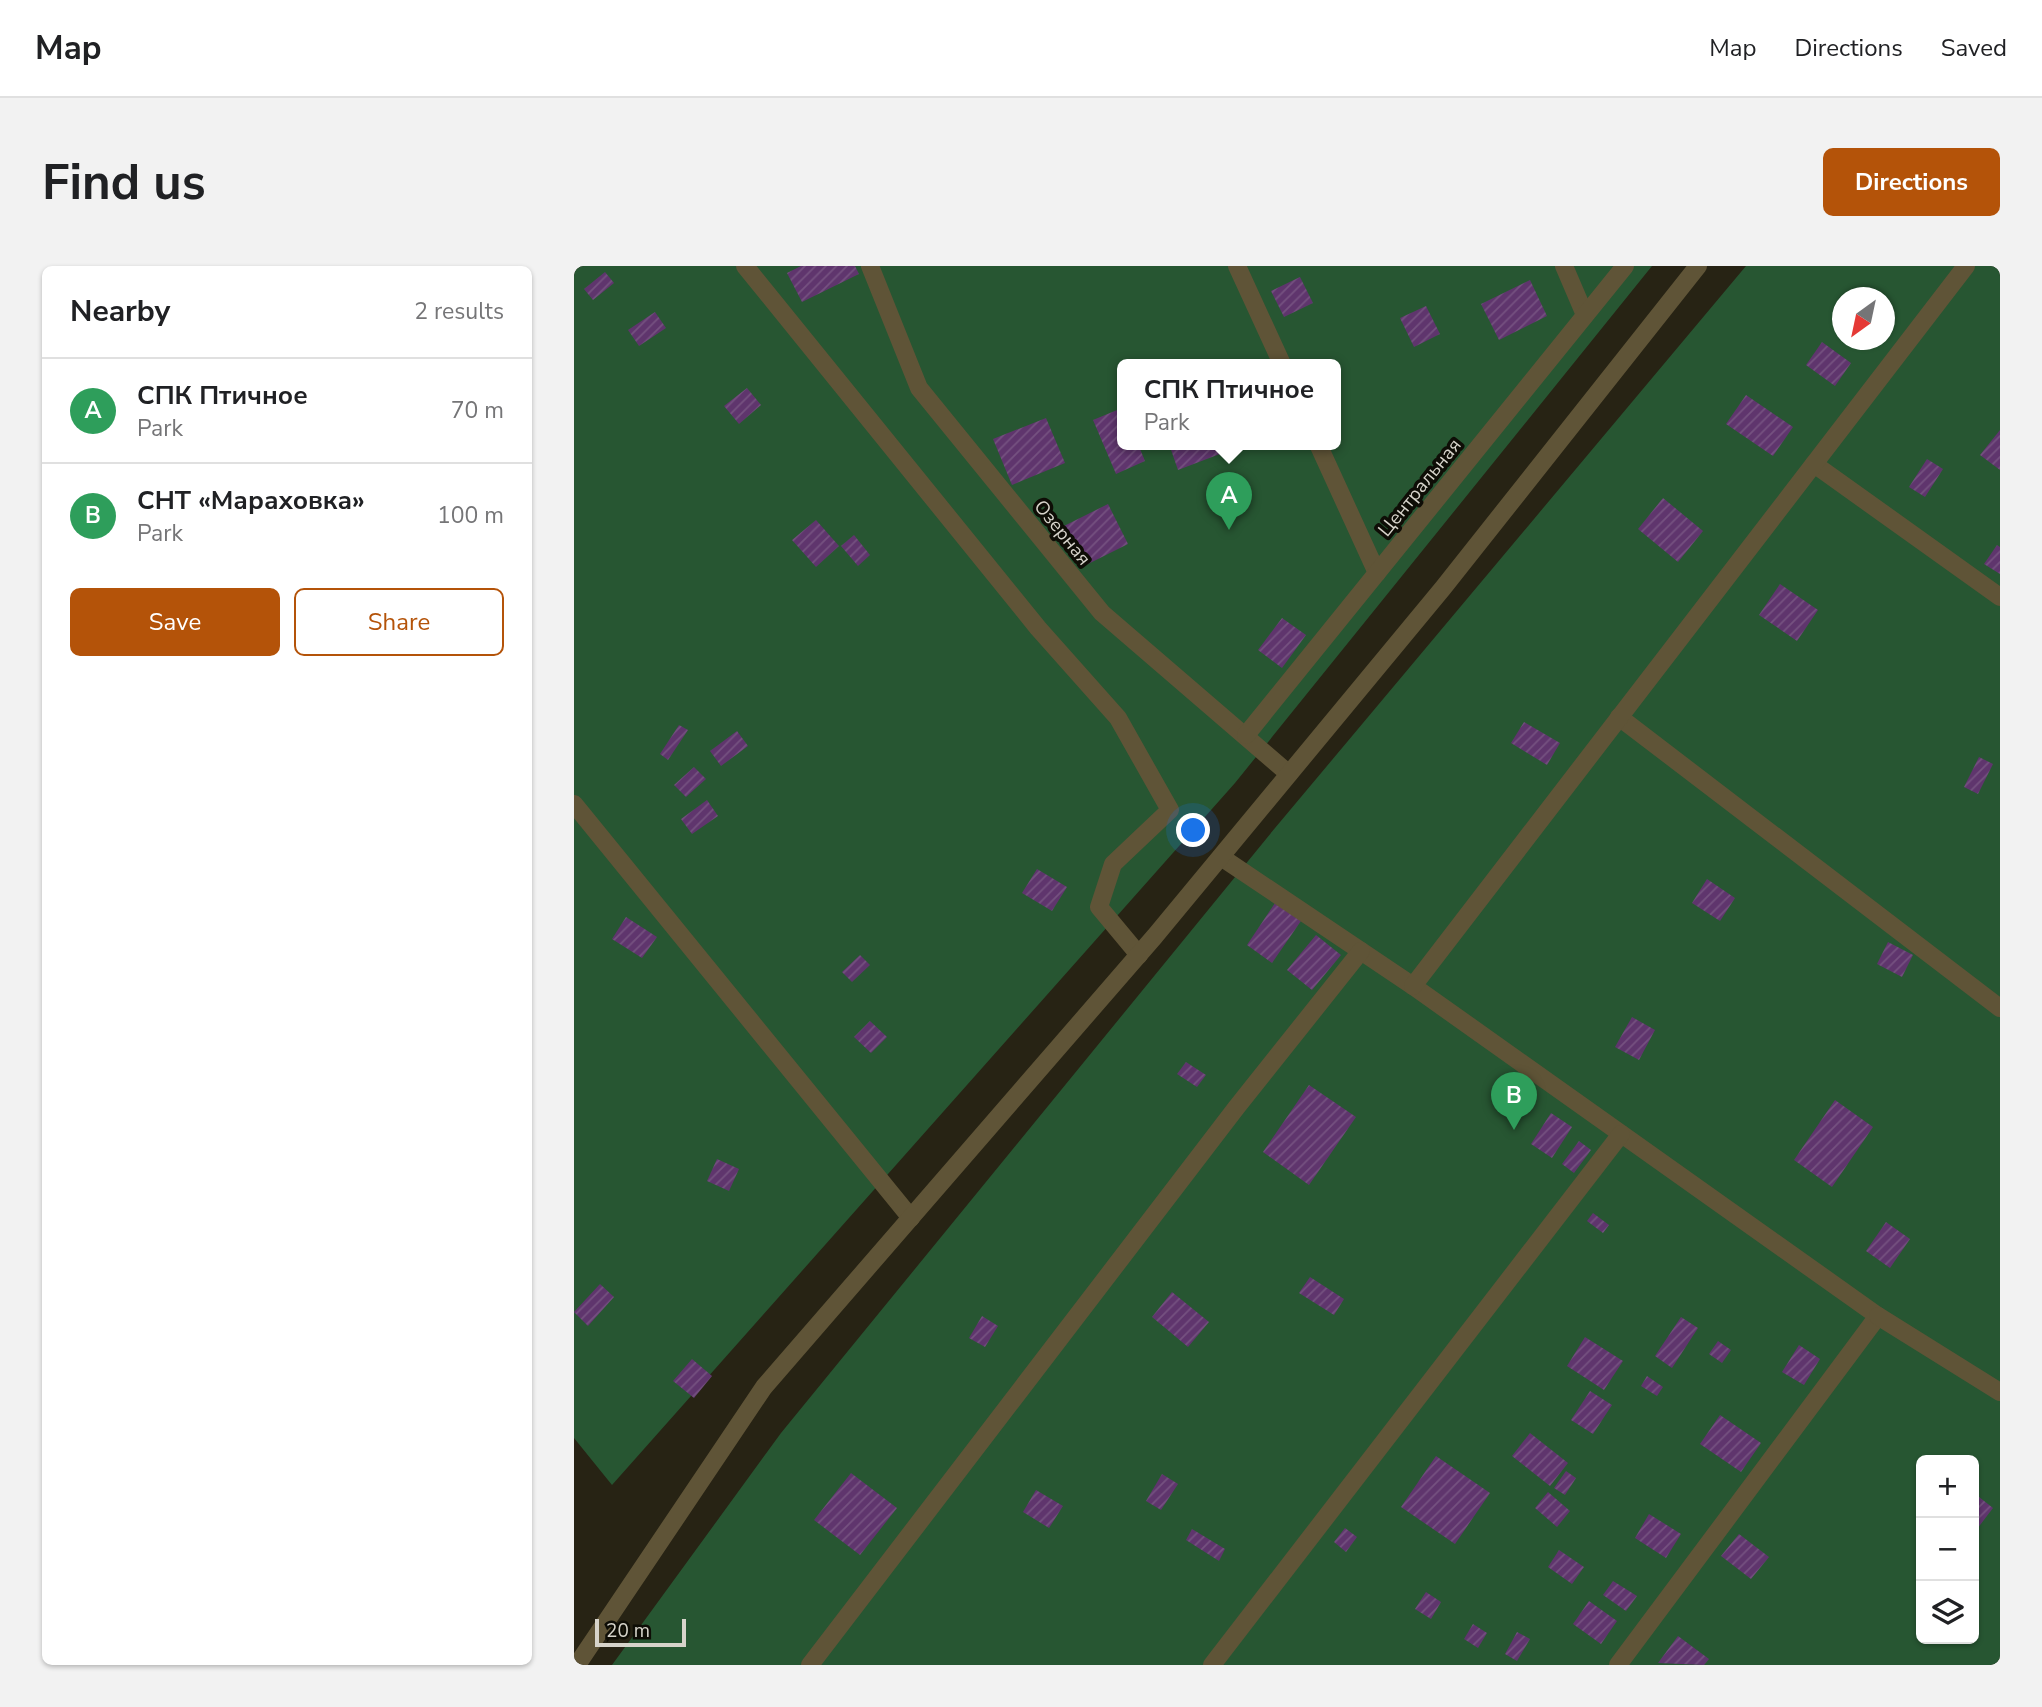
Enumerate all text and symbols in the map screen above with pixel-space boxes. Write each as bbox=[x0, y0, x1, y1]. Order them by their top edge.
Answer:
text: Map bbox=[35, 26, 102, 71]
text: Map bbox=[1709, 32, 1756, 64]
text: Directions bbox=[1794, 32, 1903, 64]
text: Saved bbox=[1941, 32, 2007, 64]
button: Directions bbox=[1823, 148, 2000, 216]
text: Find us bbox=[42, 149, 206, 216]
north arrow bbox=[1832, 287, 1895, 350]
text: Nearby bbox=[70, 291, 170, 332]
text: 2 results bbox=[414, 296, 504, 327]
popup bbox=[1117, 359, 1341, 450]
text: СПК Птичное bbox=[1144, 372, 1314, 407]
text: СПК Птичное bbox=[137, 378, 308, 413]
text: A bbox=[84, 395, 102, 426]
text: 70 m bbox=[451, 395, 504, 426]
text: Park bbox=[1144, 407, 1190, 438]
text: Park bbox=[137, 413, 183, 444]
street label: Центральная bbox=[1372, 433, 1467, 542]
pin: A bbox=[1206, 472, 1252, 530]
text: СНТ «Мараховка» bbox=[137, 483, 365, 518]
street label: Озерная bbox=[1028, 494, 1097, 571]
text: B bbox=[85, 500, 101, 531]
text: 100 m bbox=[437, 500, 504, 531]
text: Park bbox=[137, 518, 183, 549]
button: Save bbox=[70, 588, 280, 656]
button: Share bbox=[294, 588, 504, 656]
your location bbox=[1176, 813, 1210, 847]
pin: B bbox=[1491, 1072, 1537, 1130]
map controls bbox=[1916, 1455, 1979, 1644]
button: + bbox=[1916, 1455, 1979, 1518]
button: − bbox=[1916, 1518, 1979, 1581]
button: layers bbox=[1916, 1581, 1979, 1644]
scale bar bbox=[595, 1616, 686, 1648]
text: 20 m bbox=[606, 1618, 650, 1644]

